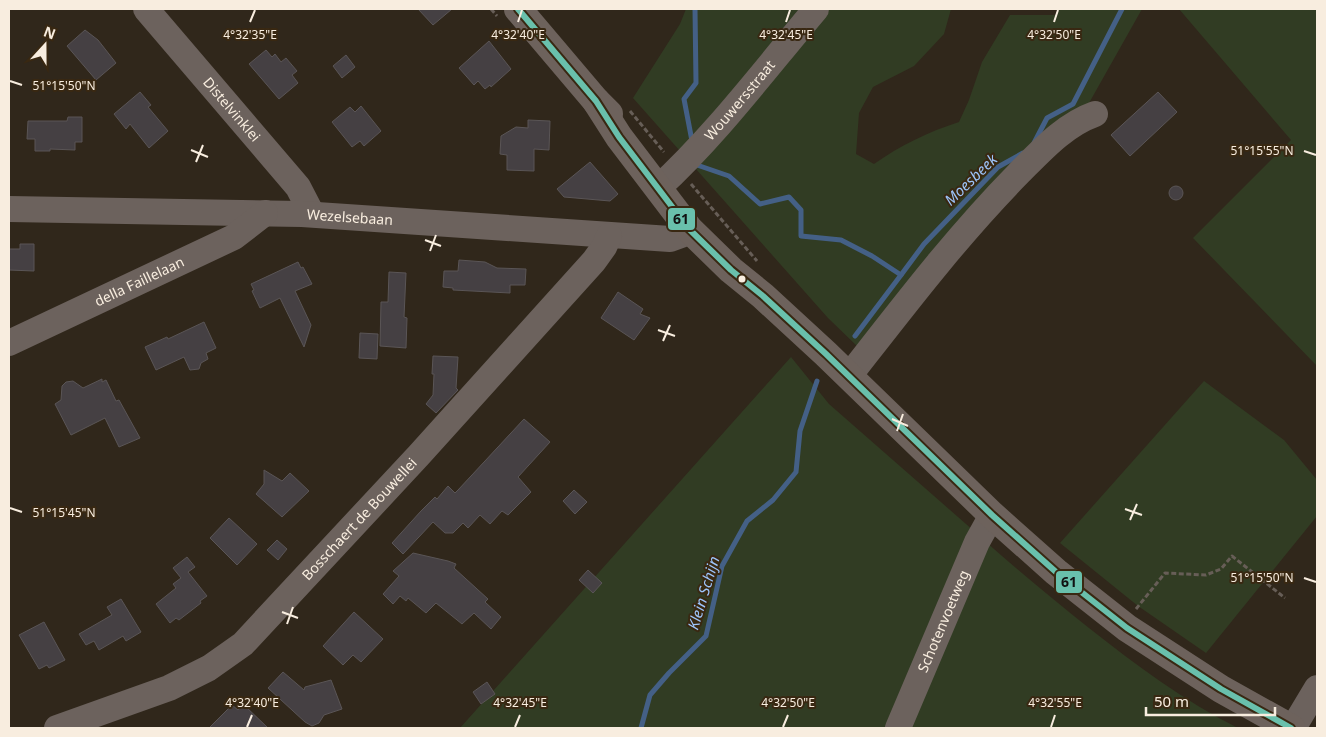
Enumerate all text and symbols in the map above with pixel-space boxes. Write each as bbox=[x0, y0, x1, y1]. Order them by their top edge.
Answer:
north arrow bbox=[20, 20, 70, 70]
text: N bbox=[41, 21, 59, 43]
text: 4°32'35"E bbox=[223, 26, 277, 43]
text: 4°32'40"E bbox=[491, 26, 545, 43]
text: 4°32'45"E bbox=[759, 26, 813, 43]
text: 4°32'50"E bbox=[1027, 26, 1081, 43]
street label: Wouwersstraat bbox=[700, 56, 779, 144]
street label: Distelvinklei bbox=[199, 73, 265, 145]
text: 51°15'50"N bbox=[32, 77, 96, 94]
text: 51°15'55"N bbox=[1230, 142, 1294, 159]
water label: Moesbeek bbox=[940, 149, 1001, 209]
street label: Wezelsebaan bbox=[306, 204, 394, 229]
line badge: 61 bbox=[667, 207, 696, 231]
text: 61 bbox=[673, 209, 689, 228]
street label: della Faillelaan bbox=[91, 252, 187, 310]
unlabelled marker bbox=[737, 274, 747, 284]
street label: Bosschaert de Bouwellei bbox=[297, 453, 421, 584]
text: 51°15'45"N bbox=[32, 504, 96, 521]
water label: Klein Schijn bbox=[682, 554, 724, 632]
street label: Schotenvoetweg bbox=[913, 567, 973, 675]
text: 51°15'50"N bbox=[1230, 569, 1294, 586]
line badge: 61 bbox=[1055, 570, 1083, 594]
text: 61 bbox=[1061, 572, 1077, 591]
scale bar bbox=[1146, 684, 1275, 716]
text: 50 m bbox=[1154, 691, 1189, 711]
text: 4°32'40"E bbox=[225, 694, 279, 711]
text: 4°32'45"E bbox=[493, 694, 547, 711]
text: 4°32'50"E bbox=[761, 694, 815, 711]
text: 4°32'55"E bbox=[1028, 694, 1082, 711]

